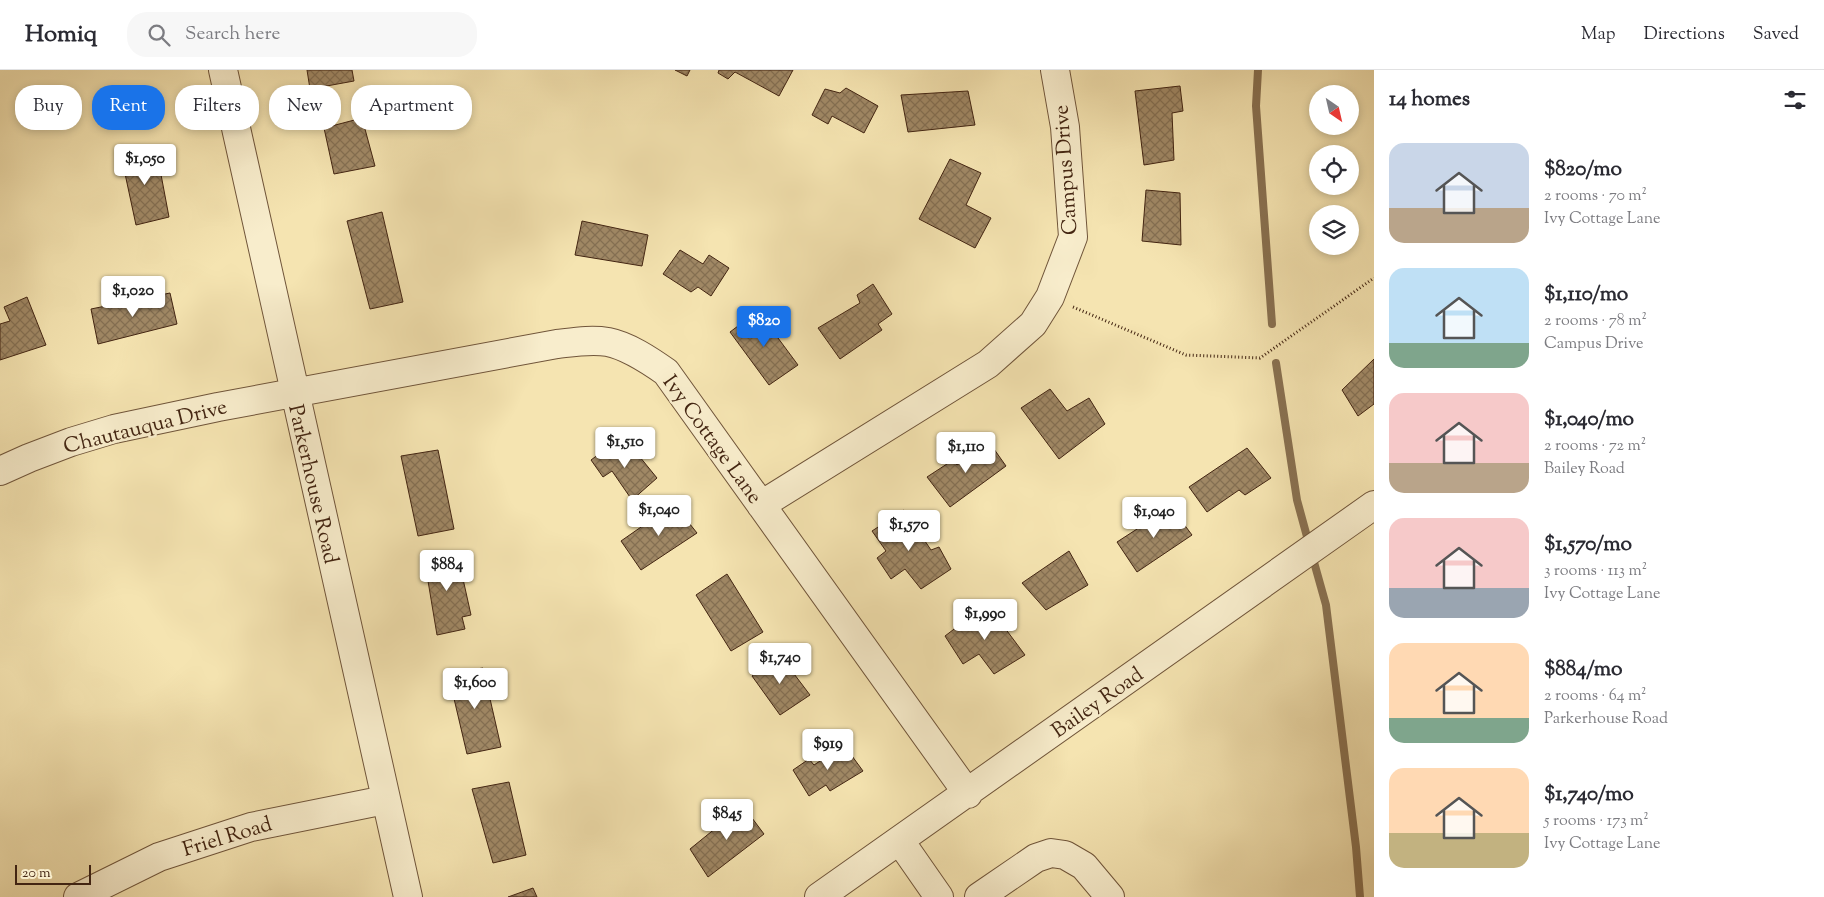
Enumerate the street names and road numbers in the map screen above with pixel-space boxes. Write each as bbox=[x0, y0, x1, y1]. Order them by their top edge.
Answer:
street label: Campus Drive bbox=[1047, 104, 1087, 236]
street label: Ivy Cottage Lane bbox=[654, 369, 768, 511]
street label: Chautauqua Drive bbox=[60, 393, 230, 463]
street label: Parkerhouse Road bbox=[279, 402, 345, 567]
street label: Bailey Road bbox=[1046, 661, 1150, 746]
street label: Friel Road bbox=[179, 810, 276, 866]

